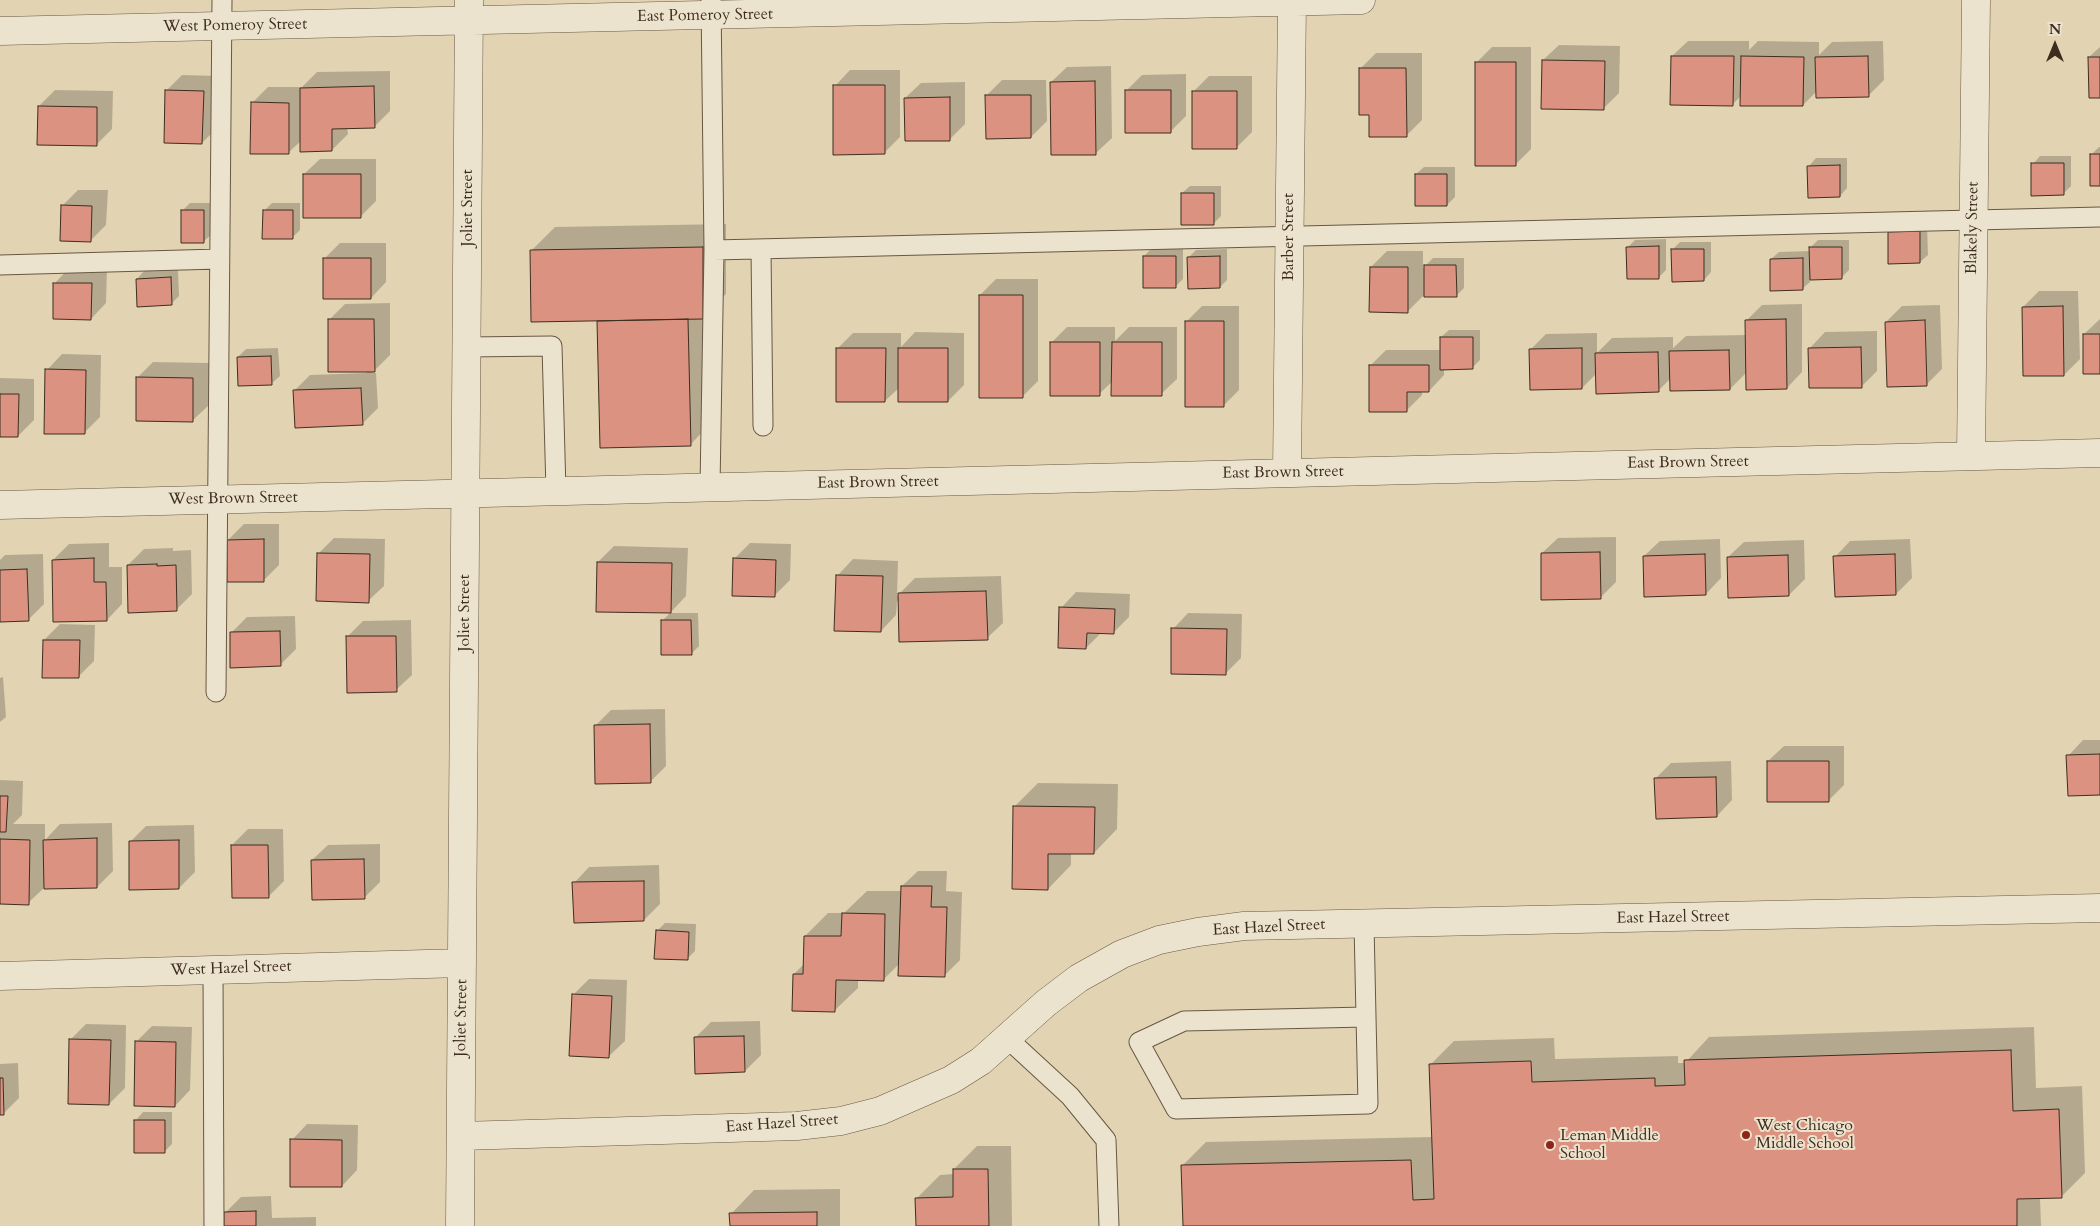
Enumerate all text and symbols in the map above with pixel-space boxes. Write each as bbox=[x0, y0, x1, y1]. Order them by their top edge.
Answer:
street label: East Pomeroy Street bbox=[637, 5, 773, 27]
street label: West Pomeroy Street bbox=[163, 15, 307, 37]
north arrow bbox=[2030, 20, 2080, 70]
text: N bbox=[2049, 20, 2061, 39]
street label: Joliet Street bbox=[458, 169, 478, 247]
street label: Blakely Street bbox=[1963, 181, 1983, 275]
street label: Barber Street bbox=[1279, 193, 1299, 281]
street label: East Brown Street bbox=[1627, 452, 1749, 474]
street label: East Brown Street bbox=[1222, 462, 1344, 484]
street label: East Brown Street bbox=[817, 472, 939, 494]
street label: West Brown Street bbox=[168, 488, 298, 510]
street label: Joliet Street bbox=[455, 574, 475, 652]
street label: East Hazel Street bbox=[1616, 907, 1730, 929]
street label: East Hazel Street bbox=[1212, 915, 1326, 941]
street label: West Hazel Street bbox=[170, 957, 292, 981]
street label: Joliet Street bbox=[452, 979, 472, 1057]
street label: East Hazel Street bbox=[725, 1110, 839, 1138]
place label: West Chicago Middle School bbox=[1756, 1116, 1854, 1154]
place label: Leman Middle School bbox=[1560, 1126, 1659, 1164]
marker: West Chicago Middle School bbox=[1740, 1129, 1752, 1141]
marker: Leman Middle School bbox=[1544, 1139, 1556, 1151]

